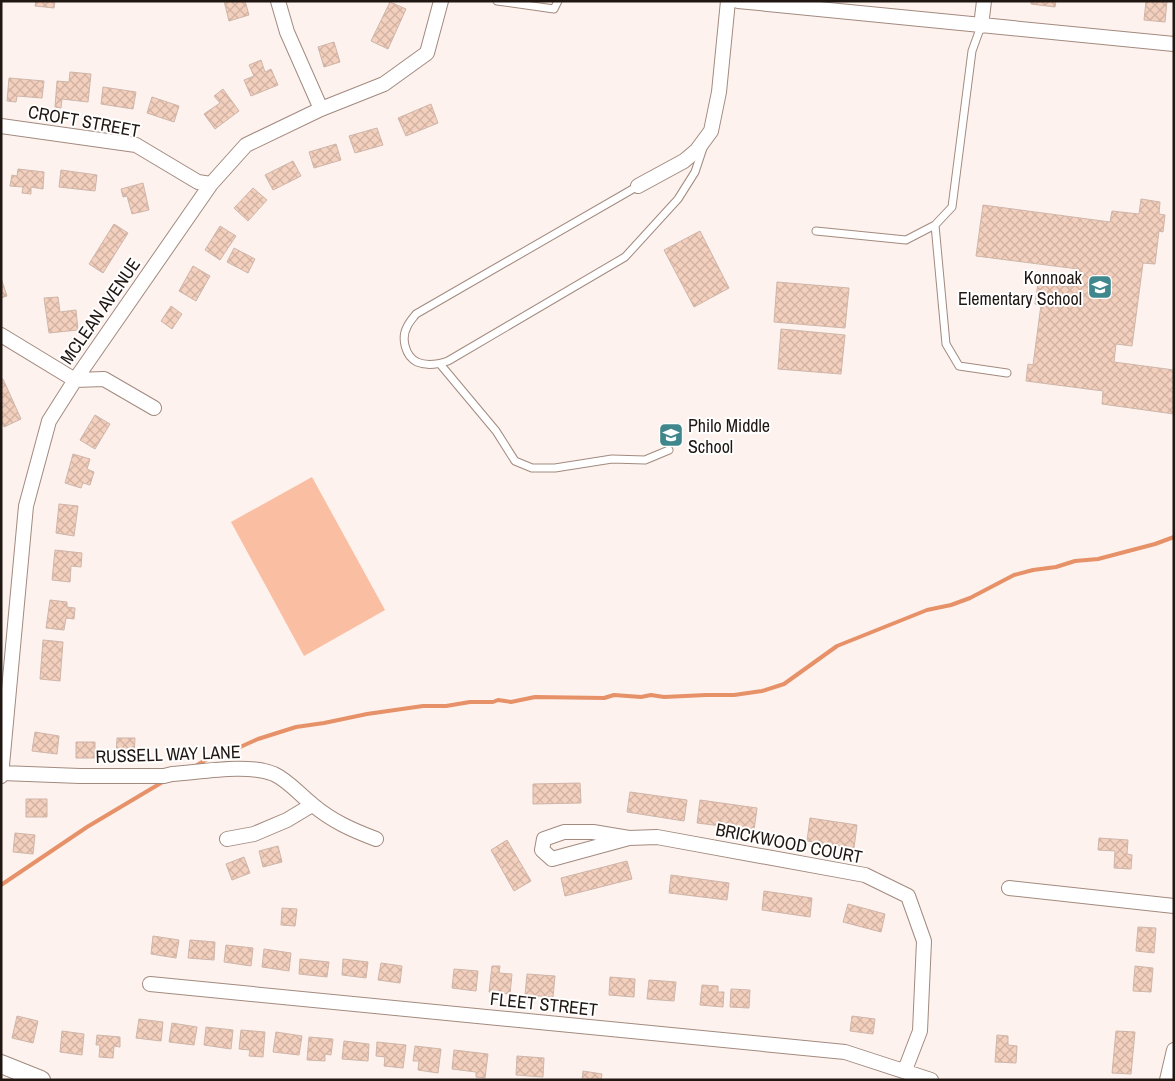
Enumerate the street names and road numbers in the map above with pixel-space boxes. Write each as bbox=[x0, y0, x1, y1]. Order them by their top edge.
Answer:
street label: CROFT STREET bbox=[26, 99, 142, 143]
street label: MCLEAN AVENUE bbox=[54, 253, 146, 369]
street label: RUSSELL WAY LANE bbox=[95, 739, 241, 769]
street label: BRICKWOOD COURT bbox=[713, 817, 865, 869]
street label: FLEET STREET bbox=[489, 986, 599, 1022]

